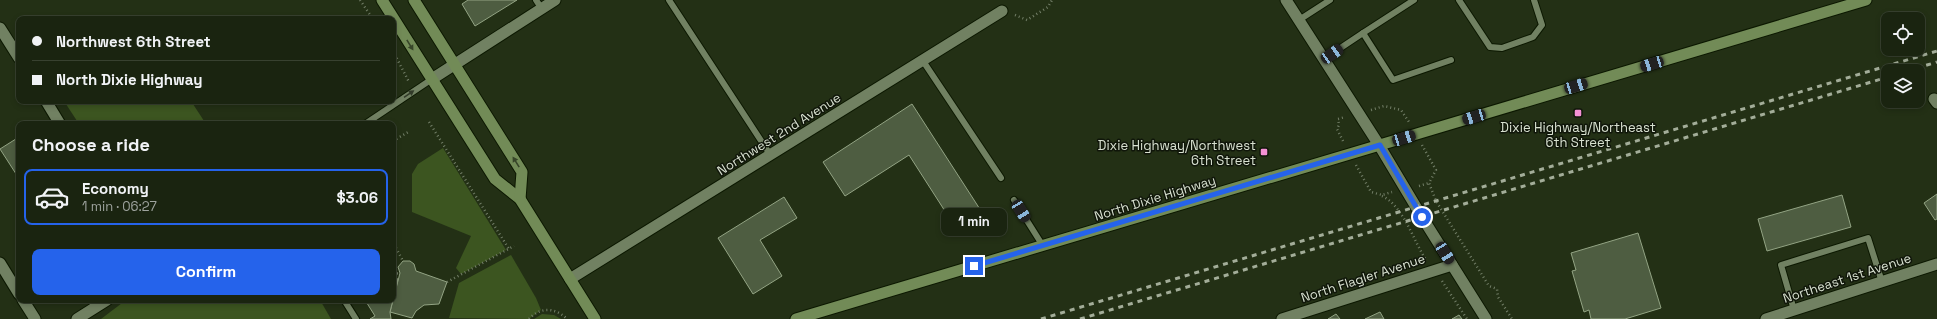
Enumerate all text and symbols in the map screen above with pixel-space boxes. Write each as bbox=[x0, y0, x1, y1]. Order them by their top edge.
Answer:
map controls bbox=[1881, 12, 1925, 108]
button: locate bbox=[1881, 12, 1925, 56]
text: Northwest 6th Street bbox=[56, 32, 211, 51]
one-way arrow bbox=[407, 39, 414, 51]
car bbox=[1319, 42, 1345, 66]
car bbox=[1639, 55, 1665, 73]
button: layers bbox=[1881, 64, 1925, 108]
text: North Dixie Highway bbox=[56, 70, 202, 89]
car bbox=[1563, 77, 1589, 95]
street label: Northwest 2nd Avenue bbox=[714, 89, 844, 179]
one-way arrow bbox=[404, 90, 414, 98]
car bbox=[1461, 108, 1487, 126]
marker: Dixie Highway/Northeast 6th Street bbox=[1573, 108, 1583, 118]
place label: Dixie Highway/Northeast 6th Street bbox=[1500, 119, 1656, 151]
car bbox=[1391, 129, 1417, 147]
text: Choose a ride bbox=[32, 133, 150, 156]
place label: Dixie Highway/Northwest 6th Street bbox=[1098, 137, 1256, 169]
marker: Dixie Highway/Northwest 6th Street bbox=[1259, 147, 1269, 157]
one-way arrow bbox=[512, 156, 519, 168]
street label: North Dixie Highway bbox=[1092, 171, 1218, 225]
icon: car bbox=[34, 179, 70, 215]
text: Economy bbox=[82, 179, 149, 198]
text: $3.06 bbox=[337, 188, 378, 207]
text: 1 min · 06:27 bbox=[82, 198, 157, 215]
car bbox=[1010, 198, 1032, 224]
callout: 1 min bbox=[941, 208, 1007, 236]
route start bbox=[1413, 208, 1431, 226]
text: 1 min bbox=[958, 213, 990, 230]
car bbox=[1434, 240, 1456, 266]
button: Confirm bbox=[32, 249, 380, 295]
street label: Northeast 1st Avenue bbox=[1781, 249, 1913, 307]
street label: North Flagler Avenue bbox=[1299, 250, 1427, 306]
route end bbox=[965, 257, 983, 275]

